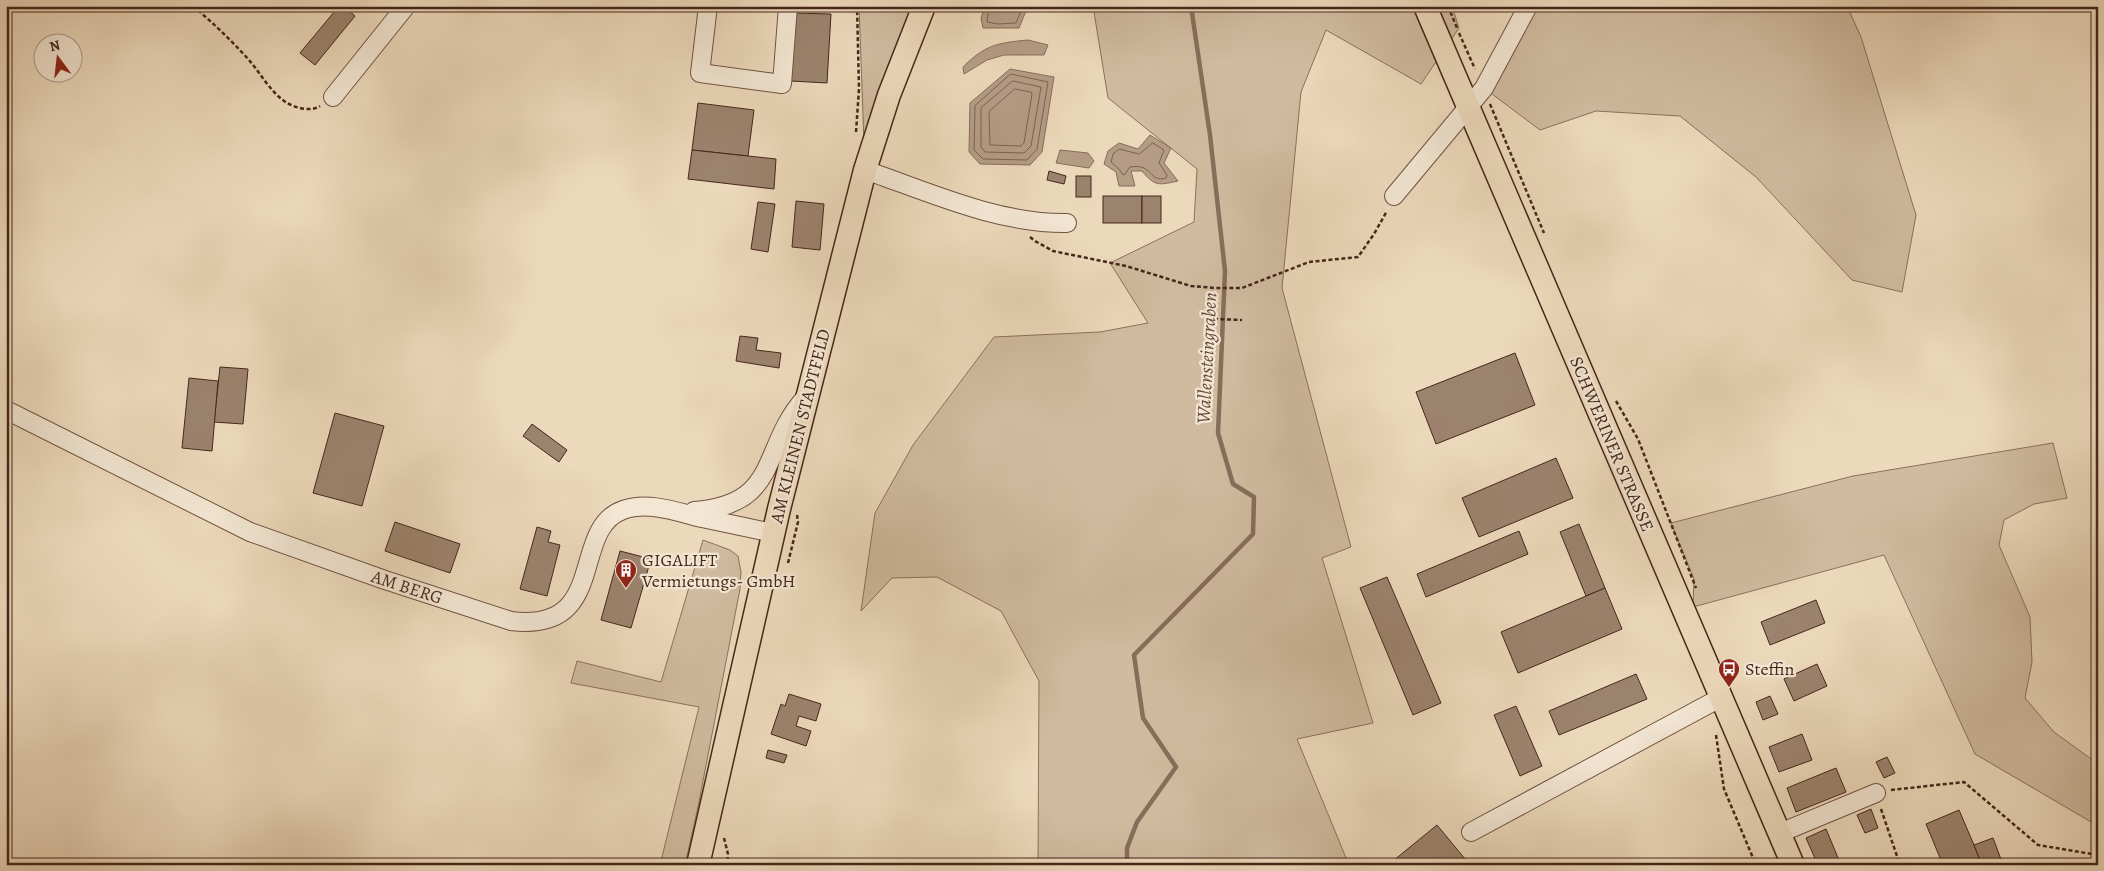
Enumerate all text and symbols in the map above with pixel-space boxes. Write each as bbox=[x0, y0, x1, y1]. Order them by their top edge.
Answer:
north arrow bbox=[32, 32, 82, 82]
text: N bbox=[47, 35, 62, 56]
water label: Wallensteingraben bbox=[1191, 292, 1223, 424]
street label: AM KLEINEN STADTFELD bbox=[764, 326, 836, 527]
street label: SCHWERINER STRASSE bbox=[1564, 353, 1660, 535]
place label: GIGALIFT Vermietungs- GmbH bbox=[641, 548, 796, 593]
building icon: GIGALIFT Vermietungs- GmbH bbox=[614, 558, 638, 589]
street label: AM BERG bbox=[367, 564, 446, 610]
bus stop icon: Steffin bbox=[1717, 657, 1741, 688]
place label: Steffin bbox=[1745, 657, 1795, 681]

